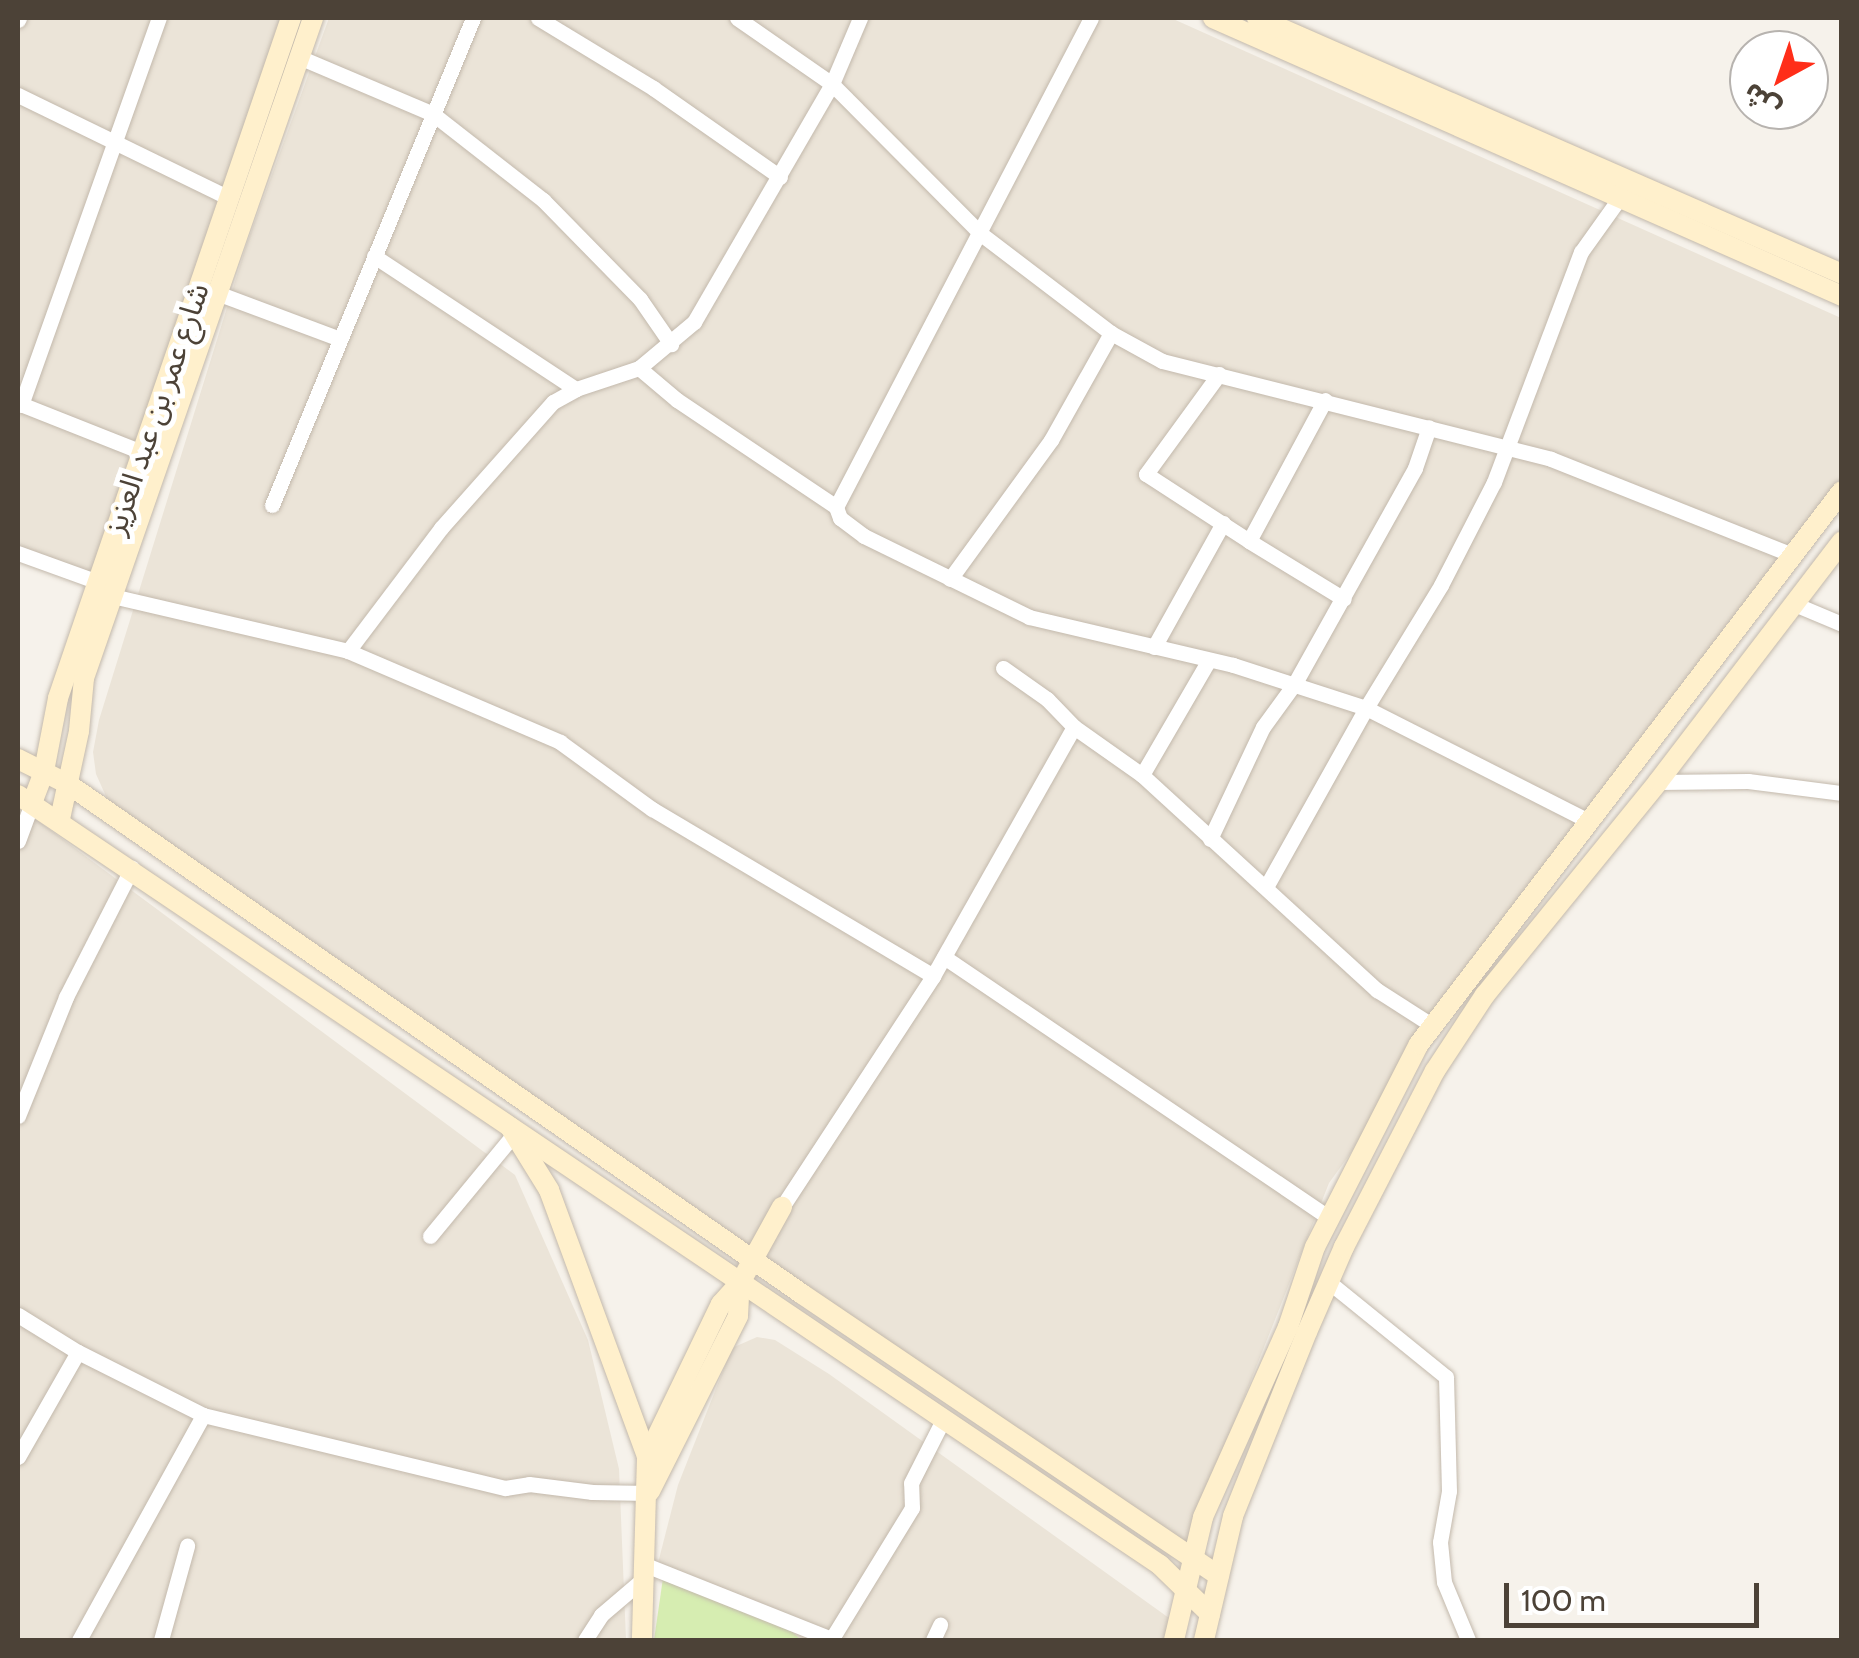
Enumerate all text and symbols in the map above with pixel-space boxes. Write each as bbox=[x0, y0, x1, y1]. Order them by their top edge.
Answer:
north arrow bbox=[1729, 30, 1829, 130]
text: ش bbox=[1735, 76, 1787, 127]
street label: شارع عمر بن عبد العزيز bbox=[97, 279, 217, 539]
scale bar bbox=[1509, 1563, 1764, 1625]
text: 100 m bbox=[1521, 1582, 1606, 1619]

